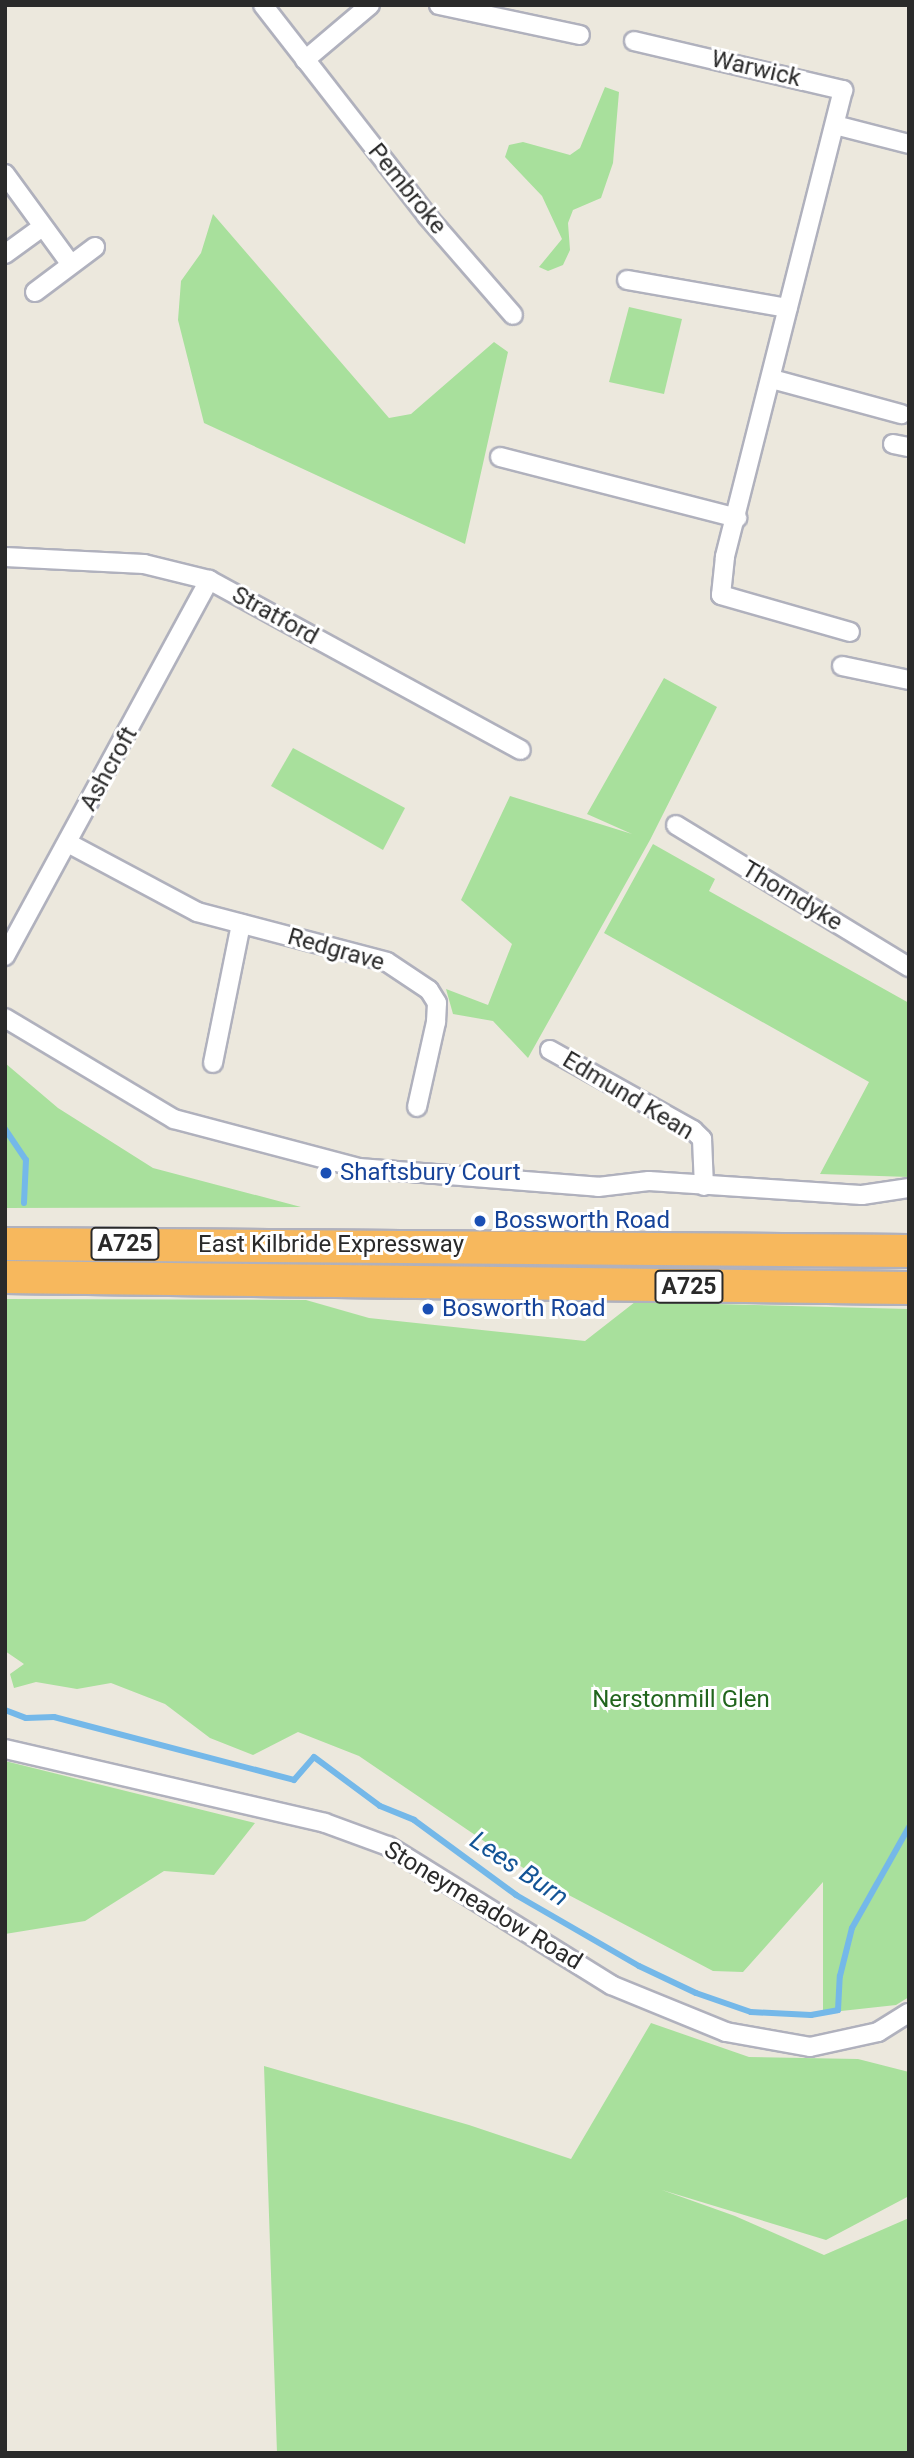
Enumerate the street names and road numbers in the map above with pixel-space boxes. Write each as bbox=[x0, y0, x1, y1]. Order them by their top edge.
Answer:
street label: Warwick bbox=[708, 45, 804, 93]
street label: Pembroke bbox=[362, 138, 452, 240]
street label: Stratford bbox=[227, 581, 323, 651]
street label: Ashcroft bbox=[74, 722, 144, 816]
street label: Thorndyke bbox=[737, 855, 847, 937]
street label: Redgrave bbox=[284, 922, 388, 978]
street label: Edmund Kean bbox=[557, 1046, 699, 1146]
road number: A725 bbox=[90, 1224, 160, 1264]
street label: East Kilbride Expressway bbox=[198, 1231, 464, 1259]
road number: A725 bbox=[654, 1268, 724, 1306]
street label: Stoneymeadow Road bbox=[379, 1835, 587, 1977]

